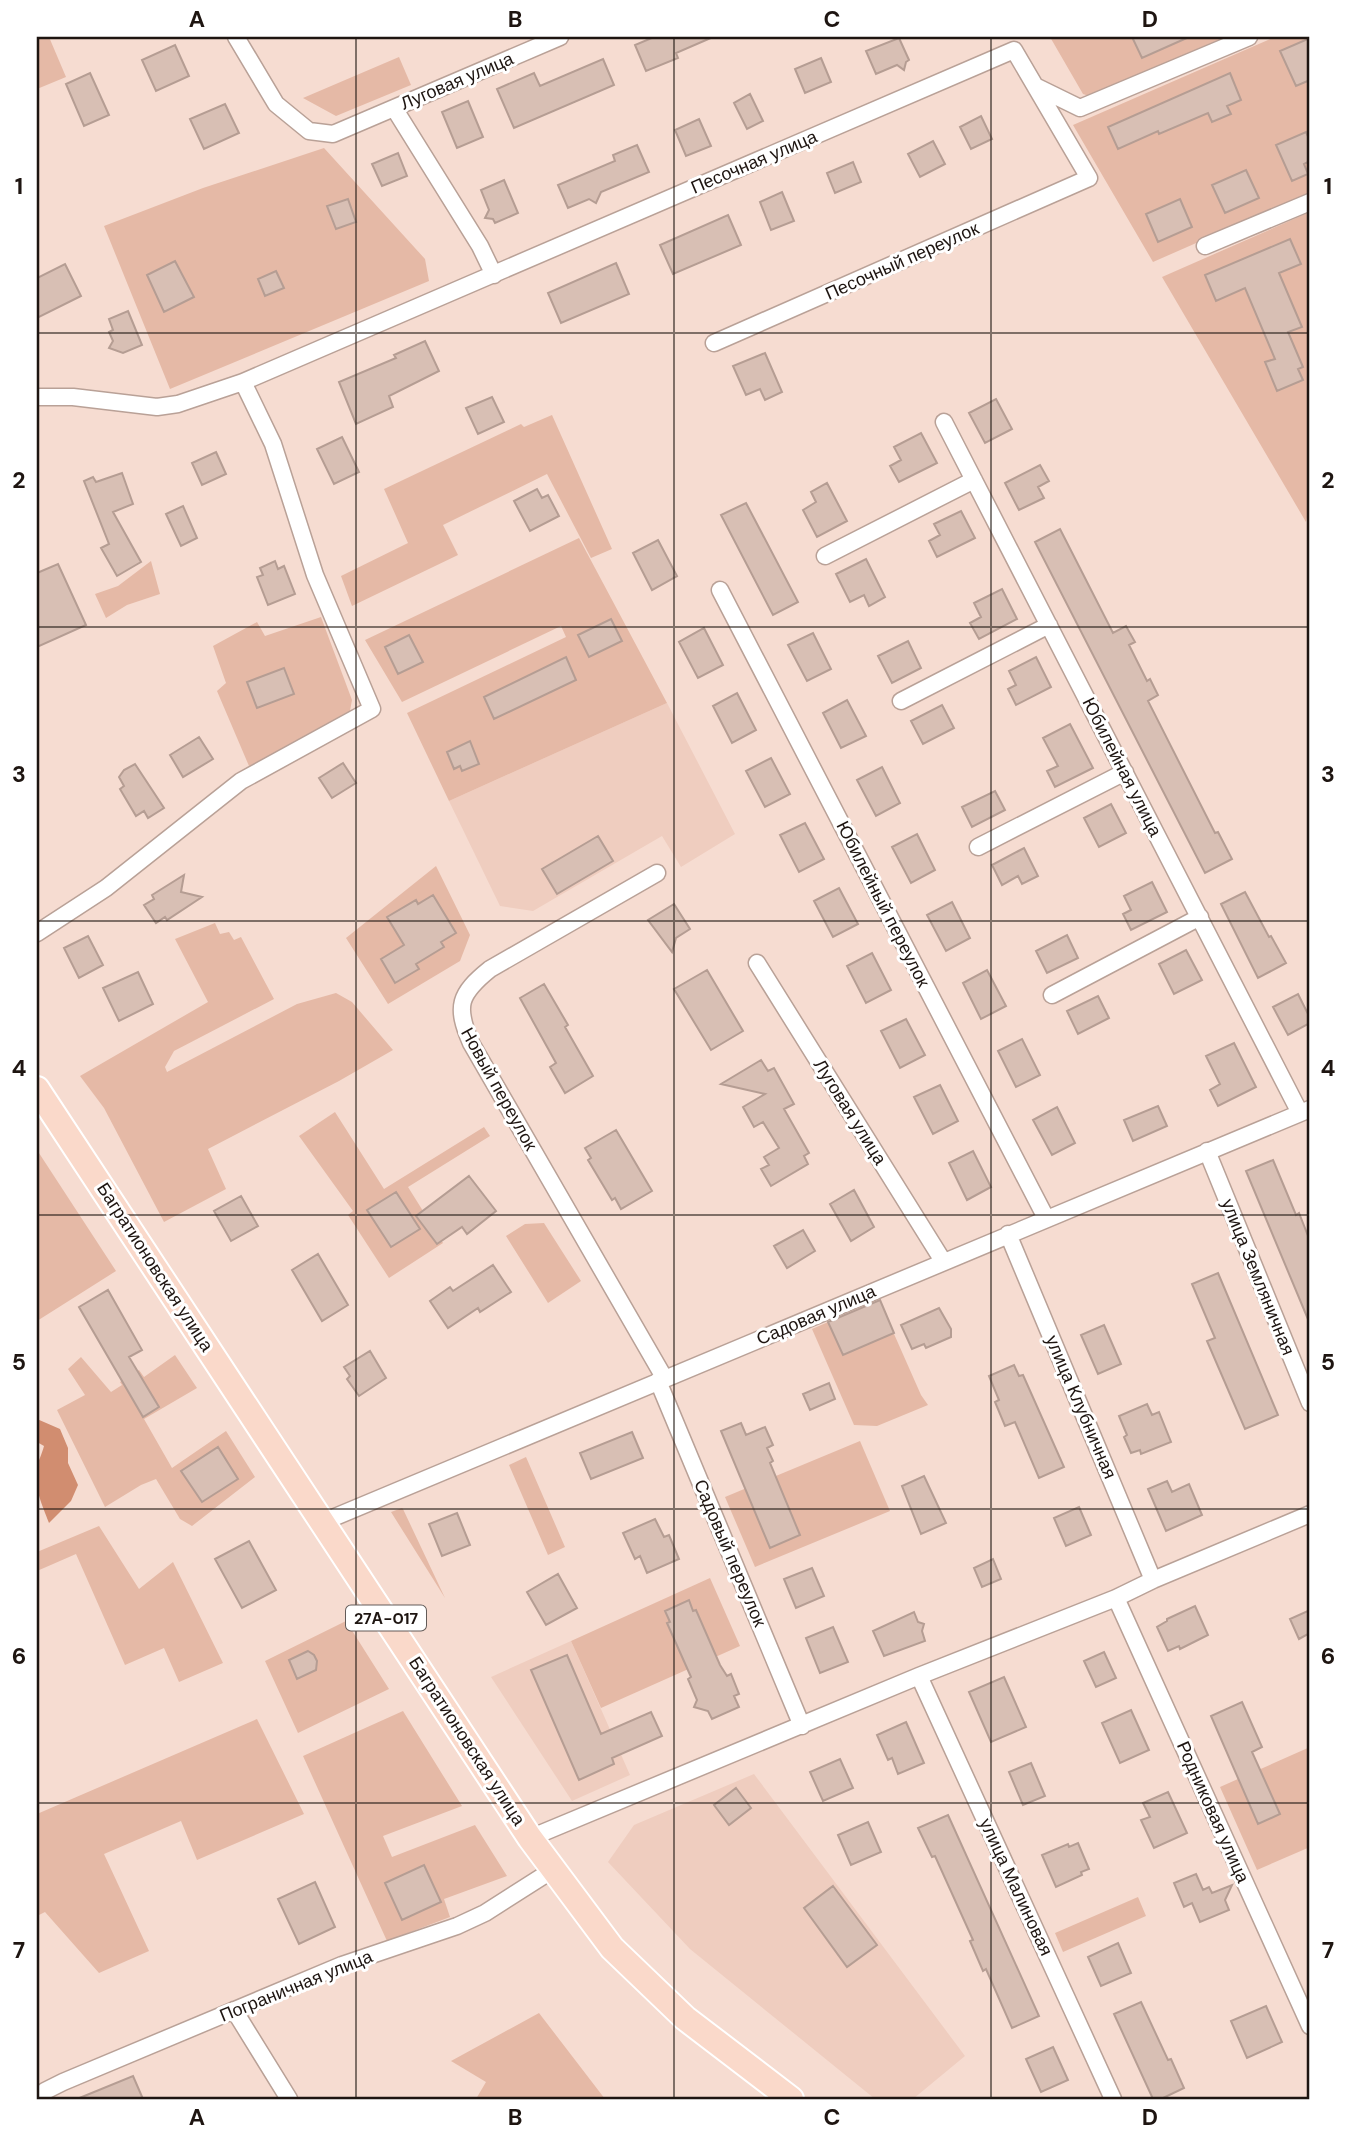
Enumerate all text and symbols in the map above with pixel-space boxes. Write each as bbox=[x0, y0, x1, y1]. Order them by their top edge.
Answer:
text: A bbox=[189, 4, 205, 34]
text: B bbox=[508, 4, 522, 34]
text: C bbox=[824, 4, 840, 34]
text: D bbox=[1142, 4, 1158, 34]
street label: Луговая улица bbox=[397, 46, 518, 116]
street label: Песочная улица bbox=[687, 124, 822, 199]
text: 1 bbox=[15, 171, 23, 201]
text: 1 bbox=[1324, 171, 1332, 201]
street label: Песочный переулок bbox=[821, 216, 983, 306]
text: 2 bbox=[12, 465, 26, 495]
text: 2 bbox=[1321, 465, 1335, 495]
street label: Юбилейная улица bbox=[1077, 693, 1168, 842]
text: 3 bbox=[12, 759, 26, 789]
text: 3 bbox=[1321, 759, 1335, 789]
street label: Юбилейный переулок bbox=[831, 817, 935, 991]
street label: Новый переулок bbox=[455, 1023, 543, 1155]
text: 4 bbox=[12, 1053, 27, 1083]
text: 4 bbox=[1321, 1053, 1336, 1083]
street label: Луговая улица bbox=[808, 1055, 893, 1170]
street label: Багратионовская улица bbox=[91, 1178, 219, 1357]
street label: улица Земляничная bbox=[1216, 1195, 1300, 1359]
street label: Садовая улица bbox=[753, 1279, 880, 1351]
street label: улица Клубничная bbox=[1040, 1332, 1122, 1482]
text: 5 bbox=[12, 1347, 26, 1377]
text: 5 bbox=[1321, 1347, 1335, 1377]
street label: Садовый переулок bbox=[688, 1476, 772, 1630]
road number: 27А-017 bbox=[346, 1606, 426, 1630]
text: 6 bbox=[12, 1641, 26, 1671]
text: 6 bbox=[1321, 1641, 1335, 1671]
street label: Багратионовская улица bbox=[403, 1652, 531, 1831]
street label: Родниковая улица bbox=[1171, 1737, 1255, 1888]
street label: улица Малиновая bbox=[974, 1814, 1058, 1960]
text: 7 bbox=[13, 1935, 25, 1965]
text: 7 bbox=[1322, 1935, 1334, 1965]
street label: Пограничная улица bbox=[216, 1944, 377, 2028]
text: A bbox=[189, 2102, 205, 2132]
text: B bbox=[508, 2102, 522, 2132]
text: C bbox=[824, 2102, 840, 2132]
text: D bbox=[1142, 2102, 1158, 2132]

